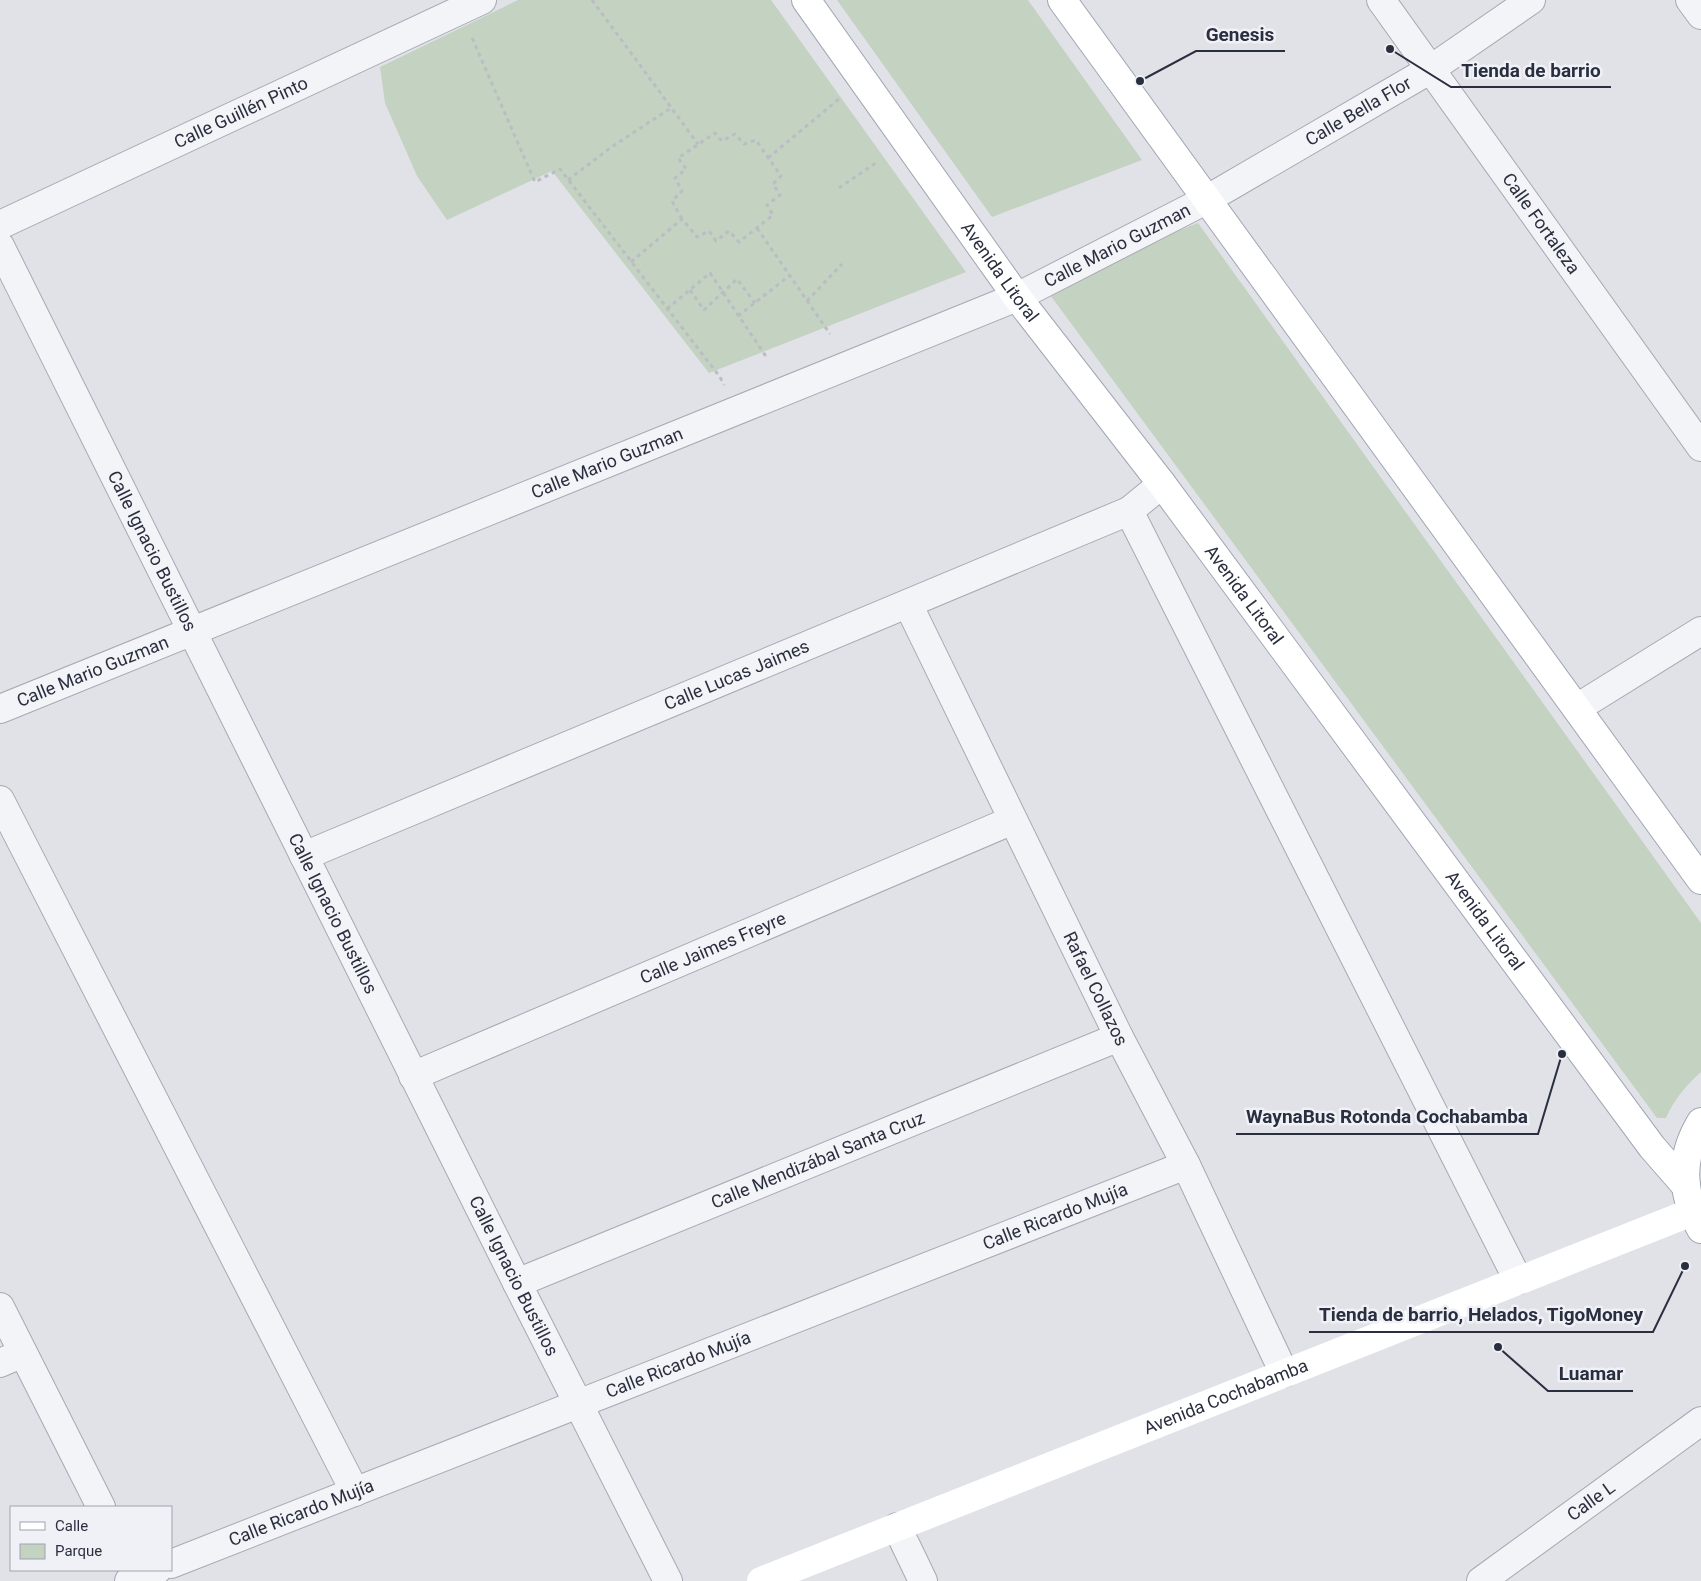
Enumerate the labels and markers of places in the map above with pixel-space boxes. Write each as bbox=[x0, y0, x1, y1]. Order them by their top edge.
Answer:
callout: Genesis bbox=[1196, 17, 1285, 51]
callout: Tienda de barrio bbox=[1451, 53, 1611, 87]
callout: WaynaBus Rotonda Cochabamba bbox=[1236, 1100, 1538, 1134]
callout: Tienda de barrio, Helados, TigoMoney bbox=[1309, 1298, 1653, 1332]
callout: Luamar bbox=[1548, 1357, 1633, 1391]

